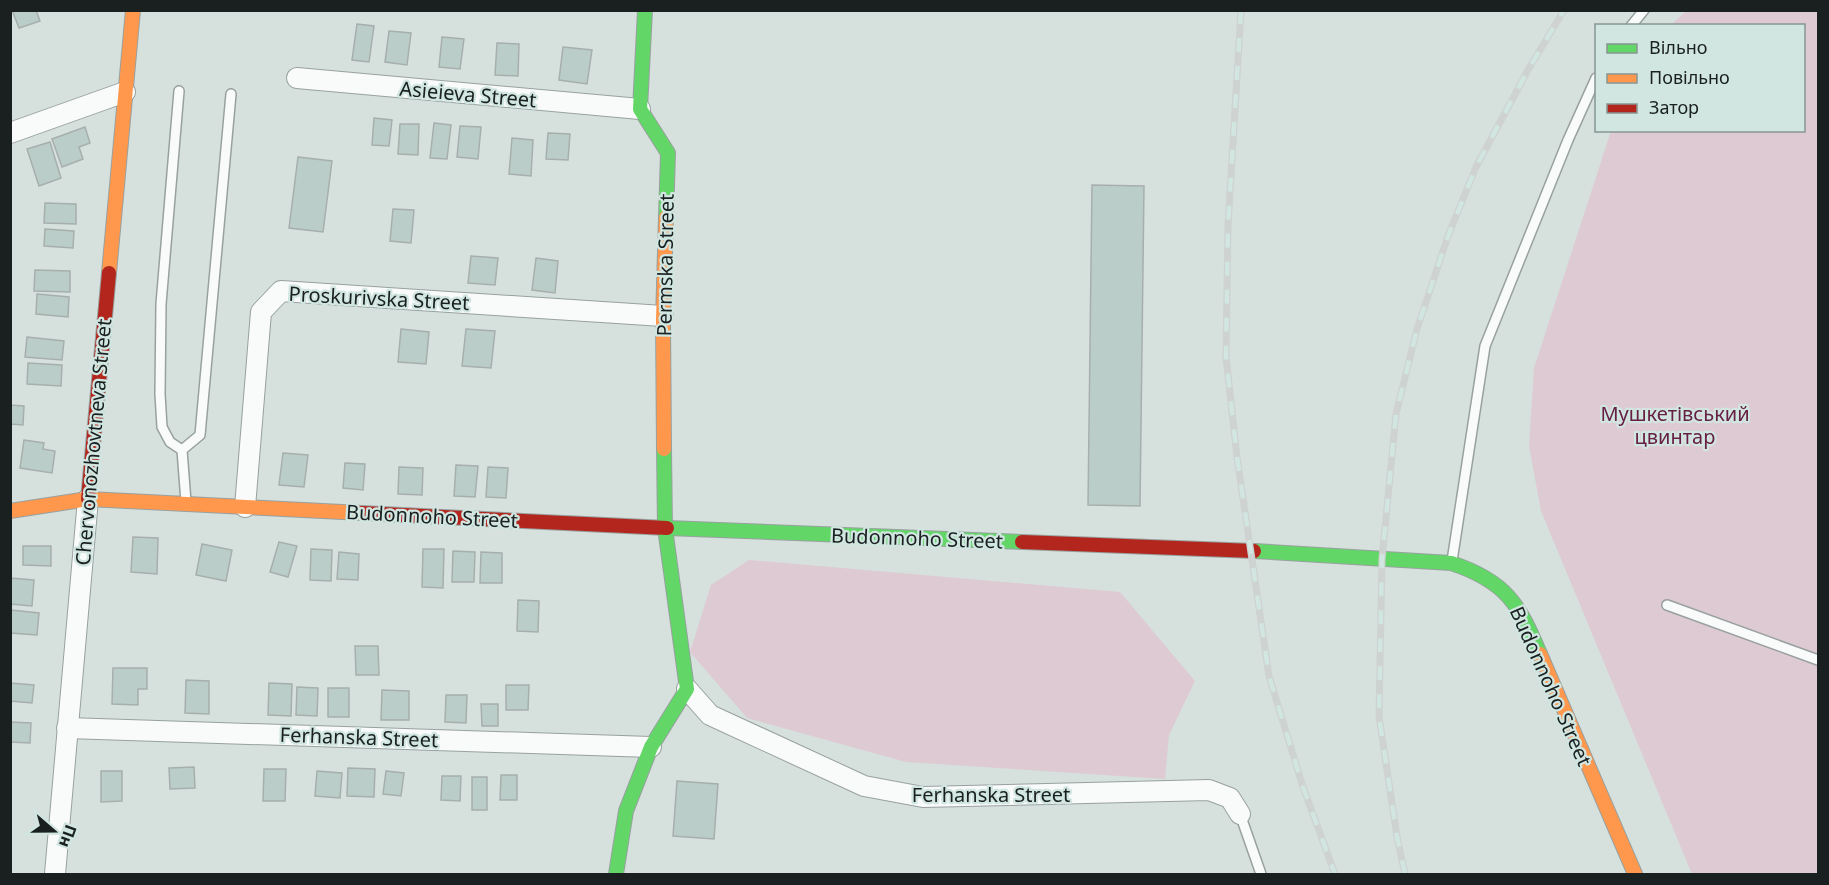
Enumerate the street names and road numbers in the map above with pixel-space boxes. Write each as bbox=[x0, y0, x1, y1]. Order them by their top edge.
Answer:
street label: Asieieva Street bbox=[398, 75, 538, 113]
street label: Permska Street bbox=[650, 193, 680, 337]
street label: Proskurivska Street bbox=[288, 280, 470, 316]
street label: Chervonozhovtneva Street bbox=[69, 318, 117, 566]
street label: Budonnoho Street bbox=[345, 498, 519, 534]
street label: Budonnoho Street bbox=[831, 522, 1003, 554]
street label: Budonnoho Street bbox=[1504, 602, 1598, 770]
street label: Ferhanska Street bbox=[279, 721, 439, 753]
street label: Ferhanska Street bbox=[912, 781, 1070, 808]

